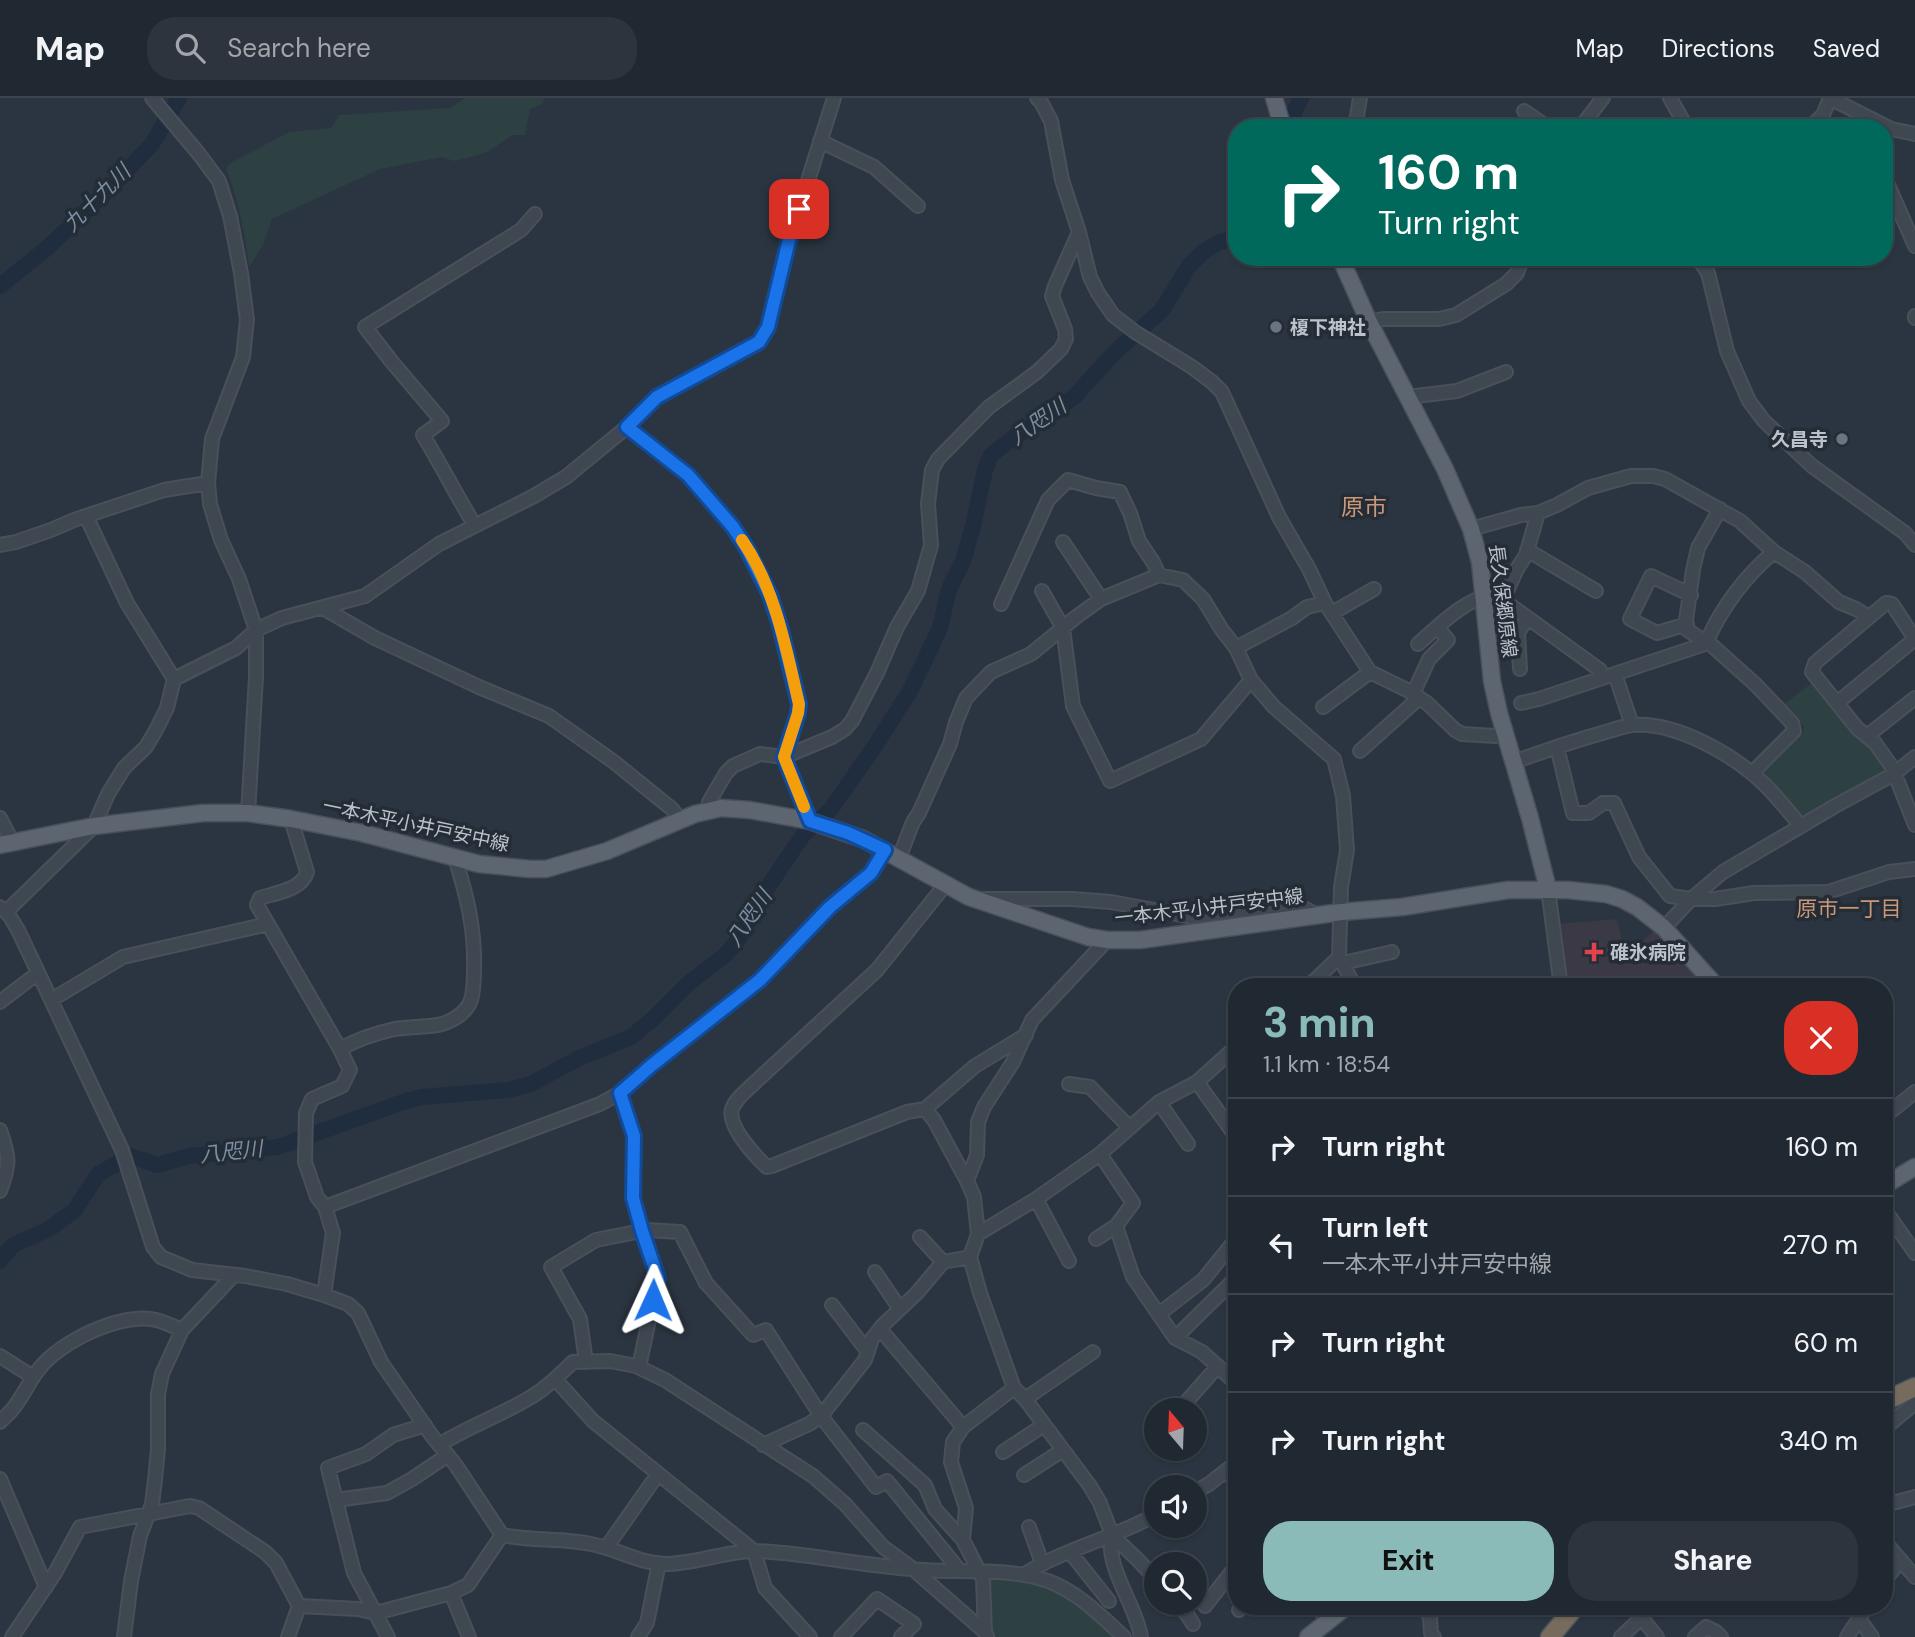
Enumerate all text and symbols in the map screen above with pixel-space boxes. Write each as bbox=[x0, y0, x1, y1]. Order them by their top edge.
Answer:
search box bbox=[147, 17, 637, 80]
text: Map bbox=[35, 27, 105, 70]
icon: search bbox=[171, 29, 209, 67]
text: Search here bbox=[227, 31, 371, 65]
text: Map bbox=[1576, 33, 1624, 64]
text: Directions bbox=[1662, 33, 1775, 64]
text: Saved bbox=[1813, 33, 1880, 64]
text: 160 m bbox=[1378, 140, 1519, 204]
icon: right bbox=[1263, 147, 1354, 238]
water label: 九十九川 bbox=[57, 157, 138, 238]
pin bbox=[769, 179, 829, 239]
icon: arrive bbox=[780, 190, 818, 228]
text: Turn right bbox=[1378, 202, 1520, 244]
place label: 榎下神社 bbox=[1290, 315, 1366, 340]
marker: 榎下神社 bbox=[1268, 319, 1284, 335]
water label: 八咫川 bbox=[1004, 391, 1073, 452]
place label: 久昌寺 bbox=[1771, 427, 1828, 452]
marker: 久昌寺 bbox=[1834, 431, 1850, 447]
district label: 原市 bbox=[1341, 492, 1387, 522]
street label: 長久保郷原線 bbox=[1484, 543, 1522, 659]
street label: 一本木平小井戸安中線 bbox=[320, 793, 512, 857]
water label: 八咫川 bbox=[720, 882, 779, 952]
street label: 一本木平小井戸安中線 bbox=[1113, 883, 1305, 931]
district label: 原市一丁目 bbox=[1797, 895, 1902, 923]
place label: 碓氷病院 bbox=[1610, 940, 1686, 965]
marker: 碓氷病院 bbox=[1584, 942, 1604, 962]
text: 3 min bbox=[1263, 995, 1376, 1050]
button: close bbox=[1784, 1001, 1858, 1075]
text: 1.1 km · 18:54 bbox=[1263, 1049, 1390, 1079]
icon: right bbox=[1263, 1128, 1301, 1166]
text: Turn right bbox=[1322, 1130, 1446, 1164]
text: 160 m bbox=[1786, 1130, 1858, 1164]
water label: 八咫川 bbox=[198, 1135, 266, 1169]
text: Turn left bbox=[1322, 1211, 1429, 1245]
icon: left bbox=[1263, 1226, 1301, 1264]
text: 270 m bbox=[1782, 1228, 1858, 1262]
text: 一本木平小井戸安中線 bbox=[1322, 1249, 1552, 1279]
position arrow bbox=[616, 1263, 690, 1337]
icon: right bbox=[1263, 1324, 1301, 1362]
text: Turn right bbox=[1322, 1326, 1446, 1360]
text: 60 m bbox=[1794, 1326, 1858, 1360]
north arrow bbox=[1144, 1398, 1208, 1461]
map controls bbox=[1144, 1398, 1207, 1615]
icon: right bbox=[1263, 1422, 1301, 1460]
text: Turn right bbox=[1322, 1424, 1446, 1458]
text: 340 m bbox=[1779, 1424, 1858, 1458]
button: sound bbox=[1144, 1475, 1207, 1538]
button: Exit bbox=[1263, 1521, 1554, 1601]
button: Share bbox=[1568, 1521, 1858, 1601]
button: search bbox=[1144, 1552, 1207, 1615]

